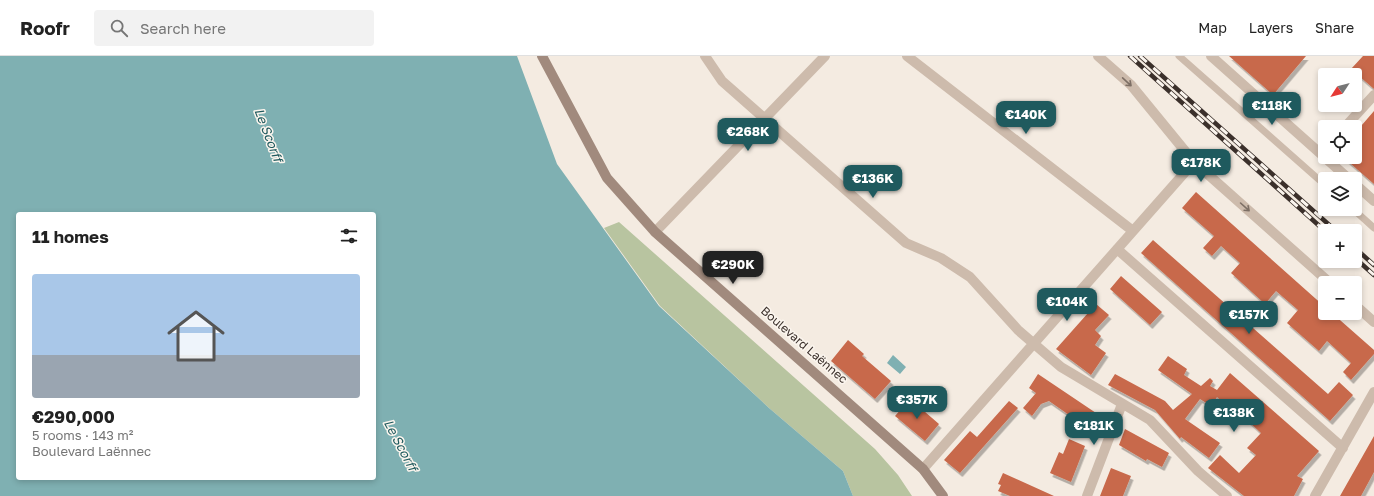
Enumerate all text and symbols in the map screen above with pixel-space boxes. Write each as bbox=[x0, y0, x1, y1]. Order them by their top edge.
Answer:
search box bbox=[94, 10, 374, 46]
text: Roofr bbox=[20, 16, 70, 39]
icon: search bbox=[108, 17, 130, 39]
text: Search here bbox=[140, 19, 226, 37]
text: Map bbox=[1198, 19, 1227, 36]
text: Layers bbox=[1249, 19, 1293, 36]
text: Share bbox=[1315, 19, 1354, 36]
north arrow bbox=[1318, 68, 1362, 112]
map controls bbox=[1318, 68, 1362, 320]
one-way arrow bbox=[1122, 77, 1132, 87]
pin: €118K bbox=[1244, 92, 1300, 126]
text: €118K bbox=[1252, 97, 1292, 113]
pin: €140K bbox=[998, 101, 1054, 135]
water label: Le Scorff bbox=[251, 106, 287, 166]
text: €140K bbox=[1005, 106, 1047, 122]
pin: €268K bbox=[720, 118, 776, 152]
button: locate bbox=[1318, 120, 1362, 164]
text: €268K bbox=[726, 123, 770, 139]
pin: €178K bbox=[1173, 149, 1229, 183]
text: €178K bbox=[1181, 154, 1221, 170]
pin: €136K bbox=[845, 165, 901, 199]
text: €136K bbox=[852, 170, 894, 186]
button: layers bbox=[1318, 172, 1362, 216]
one-way arrow bbox=[1239, 202, 1250, 211]
button: + bbox=[1318, 224, 1362, 268]
icon: filters bbox=[338, 225, 360, 247]
text: 11 homes bbox=[32, 226, 109, 247]
pin: €290K bbox=[705, 251, 761, 285]
text: €290K bbox=[711, 256, 755, 272]
button: − bbox=[1318, 276, 1362, 320]
pin: €104K bbox=[1039, 288, 1095, 322]
text: €104K bbox=[1046, 293, 1088, 309]
icon: home bbox=[160, 300, 232, 372]
pin: €157K bbox=[1221, 301, 1277, 335]
street label: Boulevard Laënnec bbox=[758, 303, 851, 387]
text: €157K bbox=[1229, 306, 1269, 322]
pin: €357K bbox=[889, 386, 945, 420]
text: €357K bbox=[896, 391, 938, 407]
pin: €138K bbox=[1206, 399, 1262, 433]
text: €138K bbox=[1213, 404, 1255, 420]
text: €290,000 bbox=[32, 406, 115, 427]
pin: €181K bbox=[1066, 412, 1122, 446]
water label: Le Scorff bbox=[381, 416, 422, 476]
text: €181K bbox=[1074, 417, 1114, 433]
text: 5 rooms · 143 m² bbox=[32, 427, 133, 443]
text: Boulevard Laënnec bbox=[32, 443, 151, 459]

